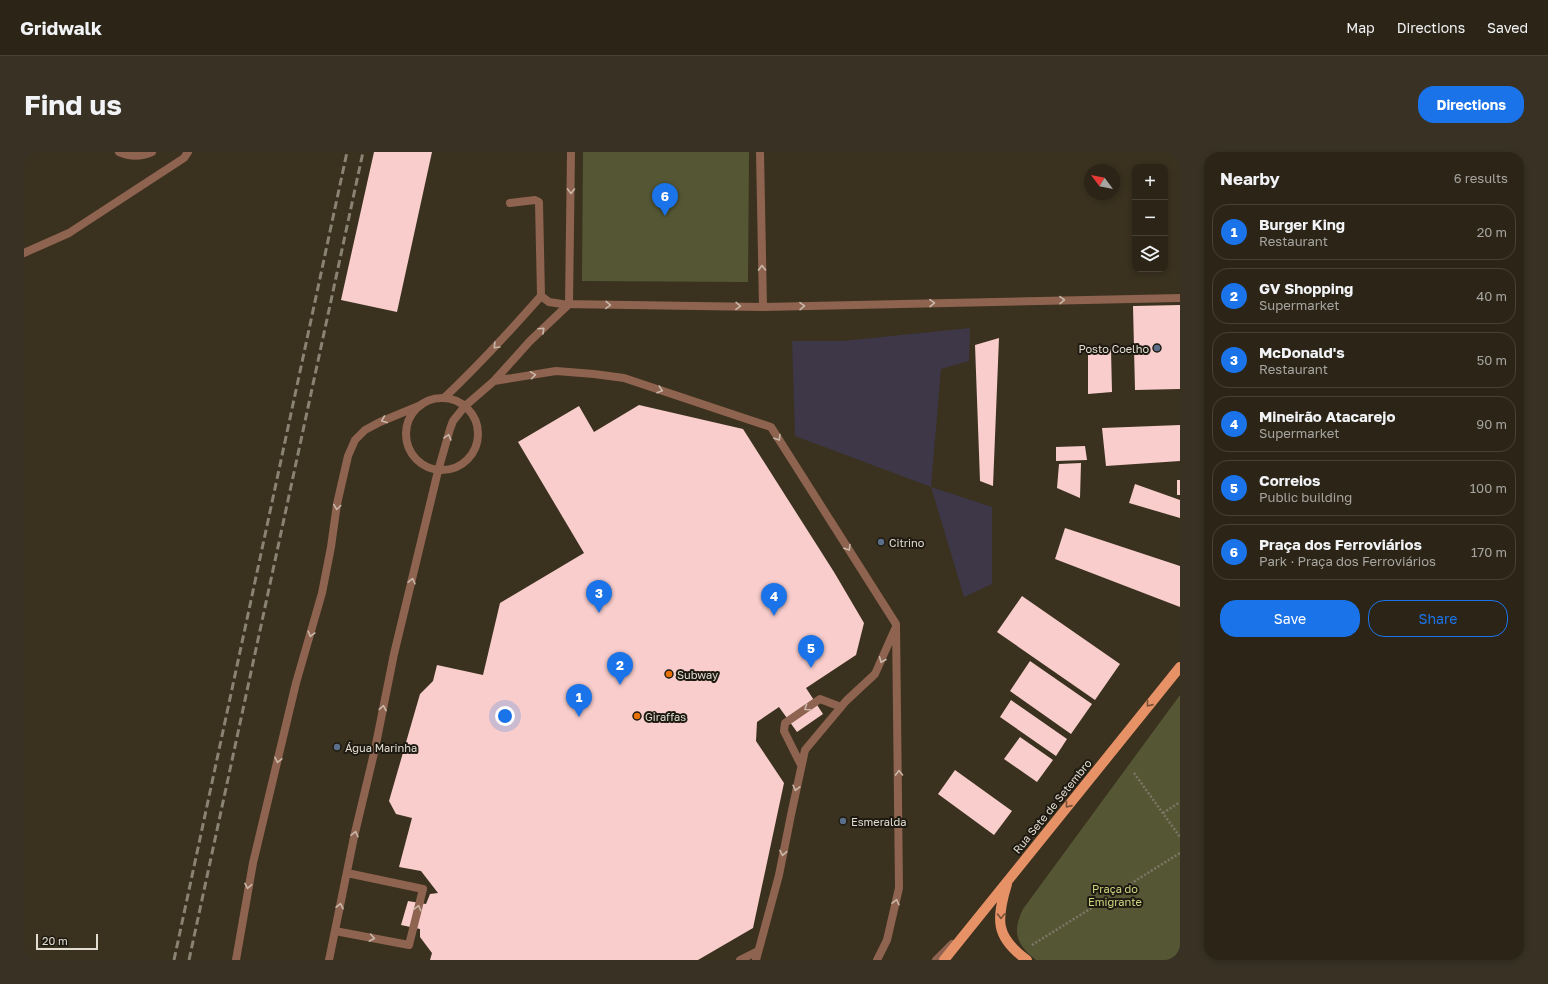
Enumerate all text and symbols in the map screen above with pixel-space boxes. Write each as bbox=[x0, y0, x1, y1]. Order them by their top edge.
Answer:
text: Gridwalk bbox=[20, 16, 102, 39]
text: Map bbox=[1346, 19, 1375, 36]
text: Directions bbox=[1397, 19, 1465, 36]
text: Saved bbox=[1487, 19, 1528, 36]
button: Directions bbox=[1418, 86, 1524, 123]
text: Find us bbox=[24, 88, 122, 121]
north arrow bbox=[1084, 164, 1120, 200]
map controls bbox=[1132, 164, 1168, 272]
button: + bbox=[1132, 164, 1168, 200]
text: Nearby bbox=[1220, 168, 1280, 189]
text: 6 results bbox=[1454, 170, 1508, 186]
pin: 6 bbox=[652, 183, 678, 216]
one-way arrow bbox=[567, 188, 575, 194]
button: − bbox=[1132, 200, 1168, 236]
text: Burger King bbox=[1259, 215, 1345, 233]
text: 1 bbox=[1231, 224, 1237, 240]
text: 20 m bbox=[1477, 224, 1507, 240]
text: Restaurant bbox=[1259, 233, 1328, 249]
button: layers bbox=[1132, 236, 1168, 272]
one-way arrow bbox=[758, 265, 766, 271]
text: GV Shopping bbox=[1259, 279, 1353, 297]
text: 2 bbox=[1230, 288, 1238, 304]
text: 40 m bbox=[1476, 288, 1507, 304]
one-way arrow bbox=[1059, 296, 1065, 305]
text: Supermarket bbox=[1259, 297, 1340, 313]
one-way arrow bbox=[929, 299, 935, 307]
one-way arrow bbox=[605, 301, 611, 309]
one-way arrow bbox=[735, 302, 741, 311]
one-way arrow bbox=[799, 302, 805, 310]
one-way arrow bbox=[537, 327, 545, 334]
one-way arrow bbox=[493, 341, 501, 349]
place label: Posto Coelho bbox=[1078, 342, 1149, 355]
marker: Posto Coelho bbox=[1152, 343, 1162, 353]
text: McDonald's bbox=[1259, 343, 1345, 361]
text: 3 bbox=[1230, 352, 1238, 368]
text: 50 m bbox=[1477, 352, 1507, 368]
text: Restaurant bbox=[1259, 361, 1328, 377]
one-way arrow bbox=[529, 371, 536, 380]
one-way arrow bbox=[656, 386, 663, 394]
text: Mineirão Atacarejo bbox=[1259, 407, 1395, 425]
one-way arrow bbox=[381, 415, 389, 423]
text: 4 bbox=[1230, 416, 1238, 432]
text: 90 m bbox=[1476, 416, 1507, 432]
text: Supermarket bbox=[1259, 425, 1340, 441]
one-way arrow bbox=[443, 433, 452, 440]
one-way arrow bbox=[773, 434, 781, 441]
text: Correios bbox=[1259, 471, 1321, 489]
text: 5 bbox=[1230, 480, 1238, 496]
text: 100 m bbox=[1470, 480, 1507, 496]
text: Public building bbox=[1259, 489, 1352, 505]
one-way arrow bbox=[333, 504, 342, 510]
text: Praça dos Ferroviários bbox=[1259, 535, 1422, 553]
place label: Citrino bbox=[889, 536, 925, 549]
marker: Citrino bbox=[876, 537, 886, 547]
one-way arrow bbox=[843, 544, 850, 551]
text: 6 bbox=[1230, 544, 1238, 560]
text: 170 m bbox=[1471, 544, 1507, 560]
text: Park · Praça dos Ferroviários bbox=[1259, 553, 1436, 569]
one-way arrow bbox=[407, 578, 415, 584]
pin: 3 bbox=[586, 580, 612, 613]
pin: 4 bbox=[761, 583, 787, 616]
button: Save bbox=[1220, 600, 1360, 637]
button: Share bbox=[1368, 600, 1508, 637]
one-way arrow bbox=[307, 630, 316, 637]
pin: 5 bbox=[798, 635, 824, 668]
pin: 2 bbox=[607, 652, 633, 685]
one-way arrow bbox=[878, 657, 886, 664]
place label: Subway bbox=[677, 668, 718, 681]
marker: Subway bbox=[664, 669, 674, 679]
pin: 1 bbox=[566, 684, 592, 717]
one-way arrow bbox=[1147, 699, 1154, 706]
one-way arrow bbox=[804, 703, 811, 711]
one-way arrow bbox=[379, 704, 387, 711]
your location bbox=[495, 706, 515, 726]
place label: Giraffas bbox=[645, 710, 686, 723]
marker: Giraffas bbox=[632, 711, 642, 721]
place label: Água Marinha bbox=[345, 741, 417, 754]
marker: Água Marinha bbox=[332, 742, 342, 752]
street label: Rua Sete de Setembro bbox=[1010, 756, 1094, 856]
one-way arrow bbox=[275, 757, 283, 763]
one-way arrow bbox=[895, 770, 903, 776]
one-way arrow bbox=[793, 785, 801, 792]
one-way arrow bbox=[1066, 801, 1073, 808]
place label: Esmeralda bbox=[851, 815, 906, 828]
marker: Esmeralda bbox=[838, 816, 848, 826]
one-way arrow bbox=[350, 831, 358, 838]
one-way arrow bbox=[780, 850, 788, 856]
park label: Praça do Emigrante bbox=[1088, 882, 1142, 908]
one-way arrow bbox=[245, 883, 253, 889]
one-way arrow bbox=[891, 899, 899, 906]
one-way arrow bbox=[335, 903, 343, 909]
one-way arrow bbox=[414, 904, 422, 911]
one-way arrow bbox=[997, 913, 1005, 919]
scale bar bbox=[36, 932, 98, 951]
one-way arrow bbox=[369, 933, 375, 942]
text: 20 m bbox=[42, 934, 68, 947]

